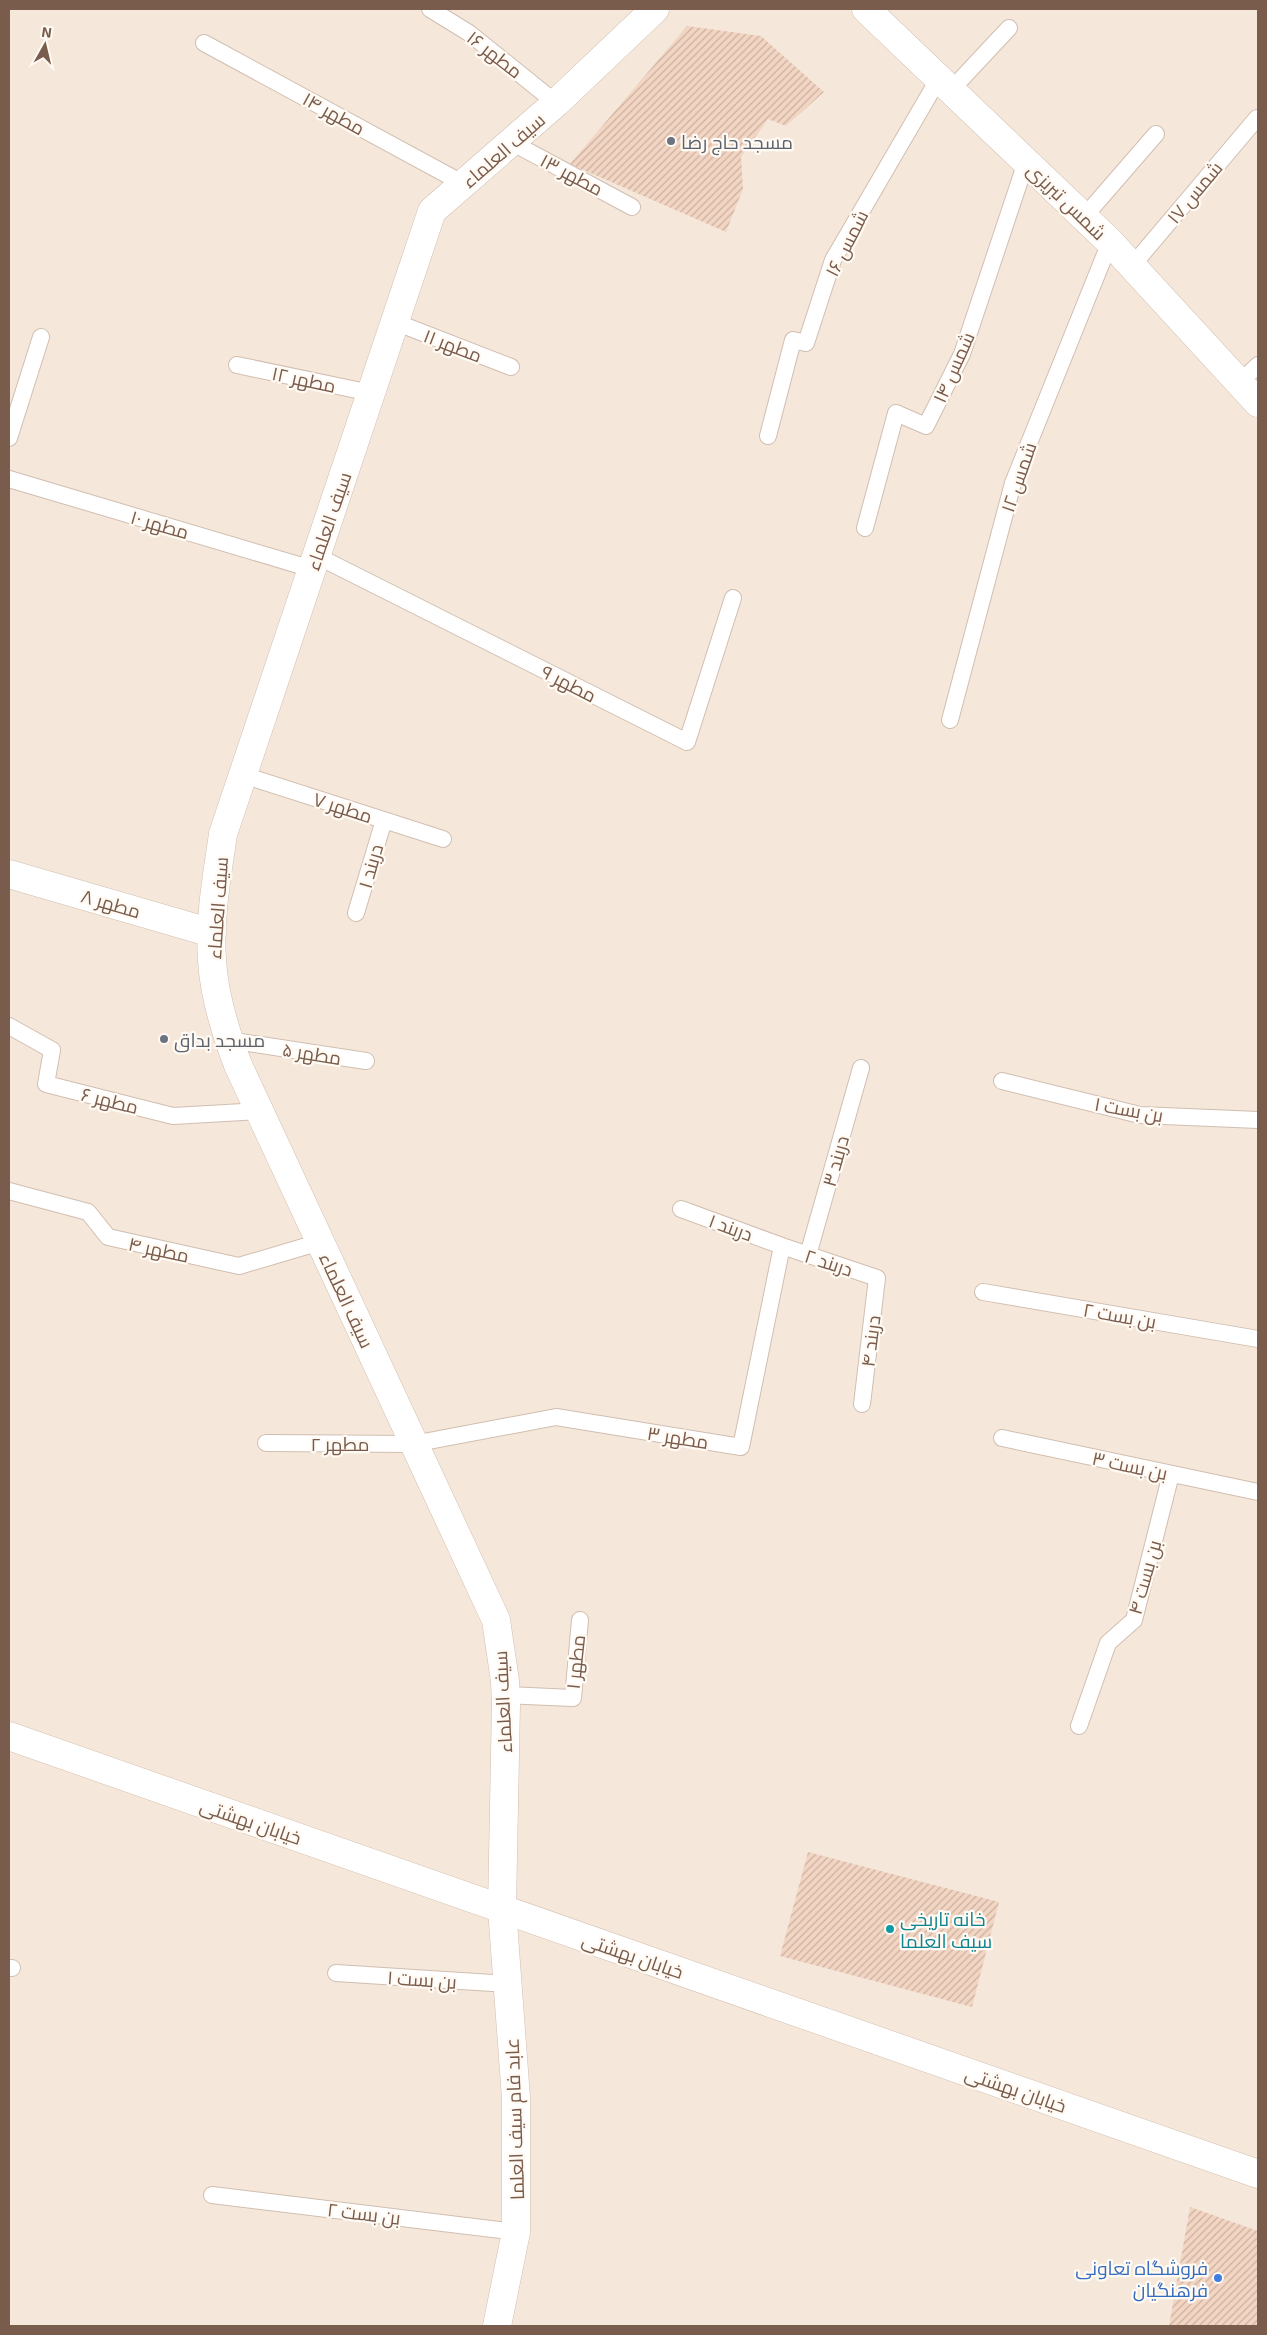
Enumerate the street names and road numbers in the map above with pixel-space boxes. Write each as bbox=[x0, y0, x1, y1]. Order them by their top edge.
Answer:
street label: مطهر ۱۶ bbox=[462, 25, 527, 84]
street label: مطهر ۱۴ bbox=[298, 87, 369, 140]
street label: سیف العلماء bbox=[457, 108, 549, 192]
street label: مطهر ۱۳ bbox=[536, 148, 607, 201]
street label: شمس ۱۷ bbox=[1161, 156, 1227, 228]
street label: شمس تبریزی bbox=[1022, 158, 1111, 245]
street label: شمس ۱۶ bbox=[820, 206, 873, 280]
street label: مطهر ۱۱ bbox=[420, 323, 485, 368]
street label: شمس ۱۴ bbox=[927, 328, 980, 406]
street label: مطهر ۱۲ bbox=[270, 361, 338, 398]
street label: شمس ۱۲ bbox=[995, 439, 1042, 515]
street label: سیف العلماء bbox=[300, 469, 356, 573]
street label: مطهر ۱۰ bbox=[128, 505, 192, 544]
street label: مطهر ۹ bbox=[537, 659, 600, 707]
street label: مطهر ۷ bbox=[310, 787, 375, 828]
street label: دربند ۱ bbox=[353, 841, 388, 891]
street label: سیف العلماء bbox=[202, 856, 232, 960]
street label: مطهر ۸ bbox=[78, 884, 143, 923]
street label: مطهر ۵ bbox=[281, 1037, 343, 1070]
street label: مطهر ۶ bbox=[79, 1082, 141, 1119]
street label: بن بست ۱ bbox=[1093, 1092, 1165, 1127]
street label: دربند ۳ bbox=[817, 1133, 854, 1189]
street label: دربند ۱ bbox=[706, 1208, 756, 1246]
street label: مطهر ۴ bbox=[126, 1231, 191, 1268]
street label: دربند ۲ bbox=[802, 1243, 856, 1282]
street label: سیف العلماء bbox=[315, 1249, 379, 1351]
street label: بن بست ۲ bbox=[1081, 1297, 1158, 1334]
street label: دربند ۴ bbox=[855, 1314, 886, 1368]
street label: مطهر ۳ bbox=[646, 1421, 710, 1454]
street label: مطهر ۲ bbox=[311, 1432, 369, 1456]
street label: بن بست ۳ bbox=[1090, 1446, 1170, 1485]
street label: بن بست ۴ bbox=[1122, 1537, 1167, 1617]
street label: مطهر ۱ bbox=[561, 1634, 590, 1691]
street label: سیف العلماء bbox=[488, 1650, 516, 1754]
street label: خیابان بهشتی bbox=[197, 1793, 305, 1850]
street label: خیابان بهشتی bbox=[579, 1927, 687, 1984]
street label: بن بست ۱ bbox=[386, 1965, 458, 1994]
street label: عابد فام سیف العلما bbox=[500, 2038, 531, 2200]
street label: خیابان بهشتی bbox=[962, 2061, 1070, 2118]
street label: بن بست ۲ bbox=[326, 2197, 402, 2230]

